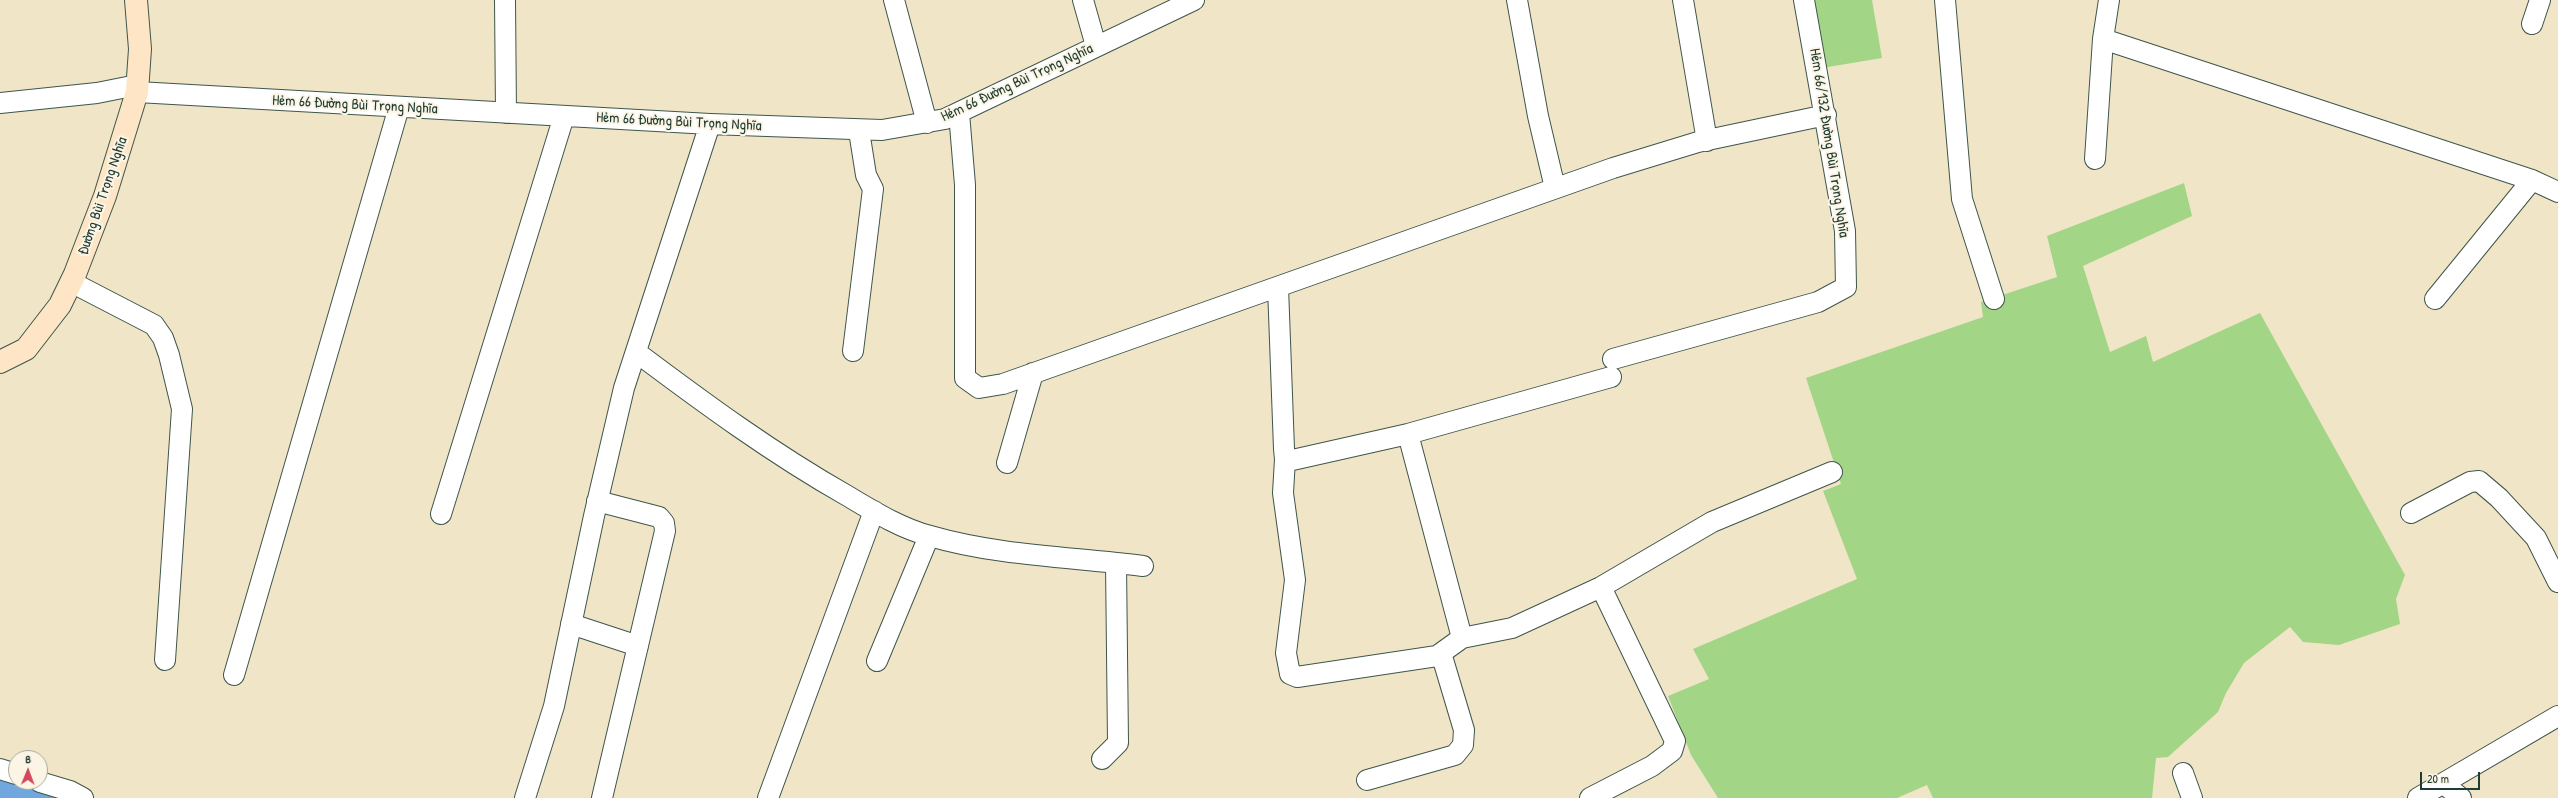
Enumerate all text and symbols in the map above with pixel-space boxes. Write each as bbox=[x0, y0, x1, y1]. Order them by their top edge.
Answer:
street label: Hẻm 66 Đường Bùi Trọng Nghĩa bbox=[938, 40, 1096, 126]
street label: Hẻm 66/132 Đường Bùi Trọng Nghĩa bbox=[1805, 47, 1853, 239]
street label: Hẻm 66 Đường Bùi Trọng Nghĩa bbox=[272, 92, 438, 118]
street label: Hẻm 66 Đường Bùi Trọng Nghĩa bbox=[596, 109, 762, 135]
street label: Đường Bùi Trọng Nghĩa bbox=[74, 135, 132, 257]
north arrow bbox=[8, 750, 48, 790]
text: B bbox=[25, 752, 31, 766]
scale bar bbox=[2422, 764, 2482, 790]
text: 20 m bbox=[2427, 770, 2449, 787]

